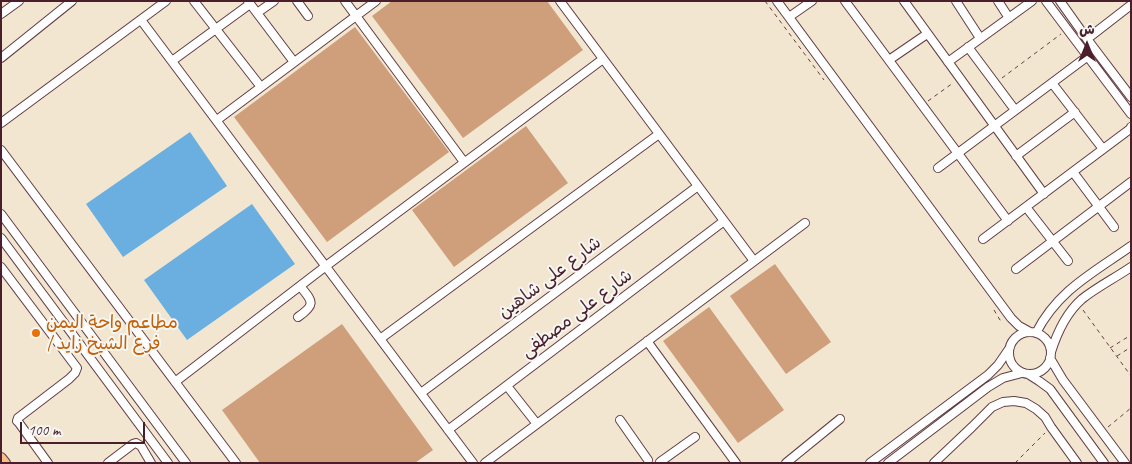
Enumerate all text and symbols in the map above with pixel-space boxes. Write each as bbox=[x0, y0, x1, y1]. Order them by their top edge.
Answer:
north arrow bbox=[1062, 20, 1112, 70]
text: ش bbox=[1079, 21, 1095, 38]
street label: شارع على شاهين bbox=[494, 232, 606, 324]
street label: شارع على مصطفى bbox=[517, 265, 637, 363]
place label: مطاعم واحة اليمن | فرع الشيخ زايد bbox=[46, 312, 178, 354]
marker: مطاعم واحة اليمن | فرع الشيخ زايد bbox=[30, 327, 42, 339]
scale bar bbox=[22, 412, 148, 444]
text: 100 m bbox=[28, 421, 60, 440]

